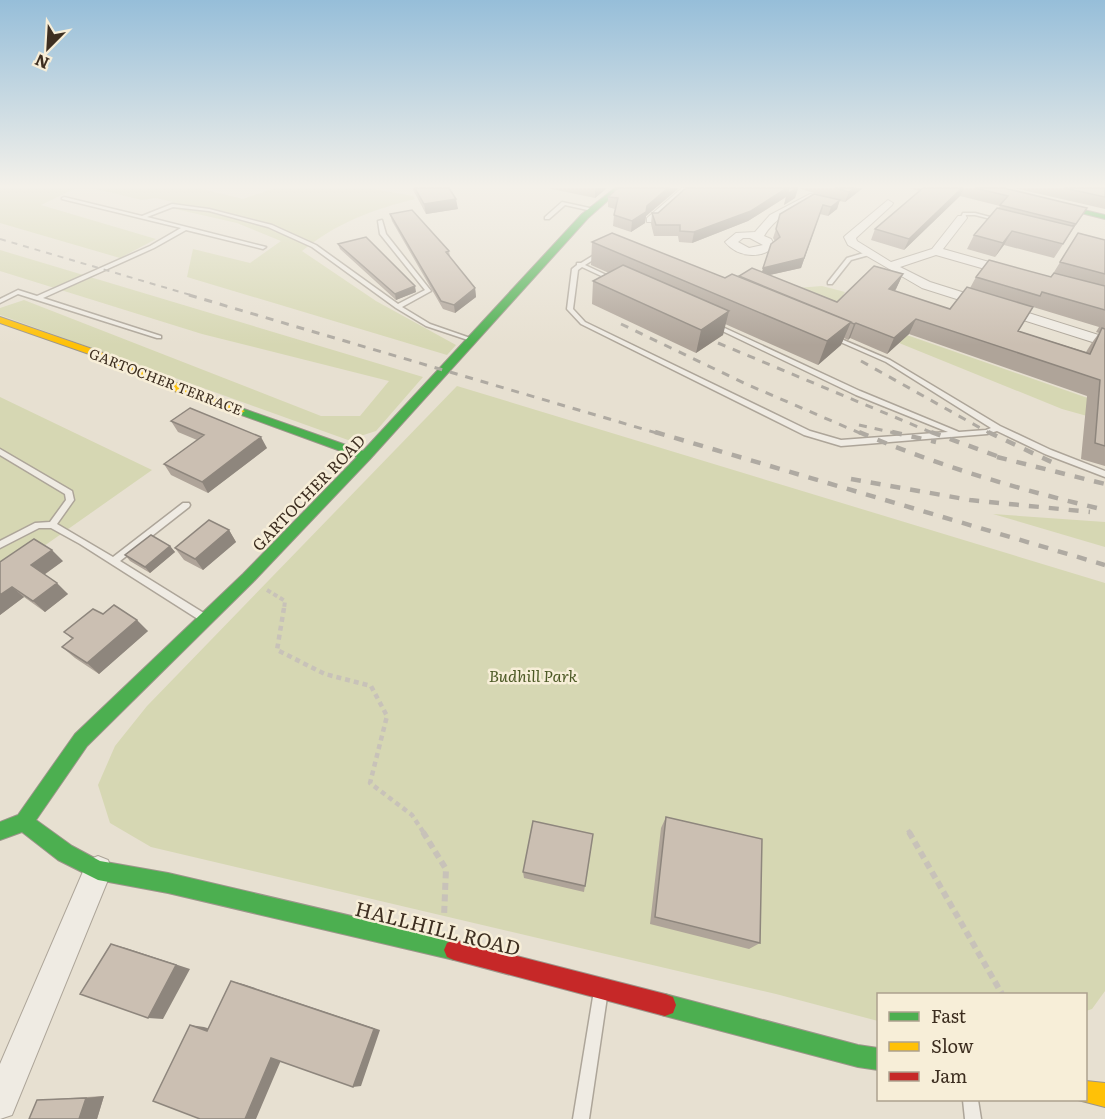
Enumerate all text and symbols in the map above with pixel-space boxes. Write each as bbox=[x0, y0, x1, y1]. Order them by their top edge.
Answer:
north arrow bbox=[18, 18, 78, 78]
text: N bbox=[30, 49, 53, 76]
street label: GARTOCHER TERRACE bbox=[87, 343, 245, 419]
street label: GARTOCHER ROAD bbox=[246, 428, 370, 556]
park label: Budhill Park bbox=[489, 663, 577, 687]
street label: HALLHILL ROAD bbox=[352, 892, 524, 962]
legend bbox=[877, 993, 1087, 1101]
text: Fast bbox=[931, 1002, 967, 1029]
text: Slow bbox=[931, 1032, 974, 1059]
text: Jam bbox=[931, 1062, 967, 1089]

